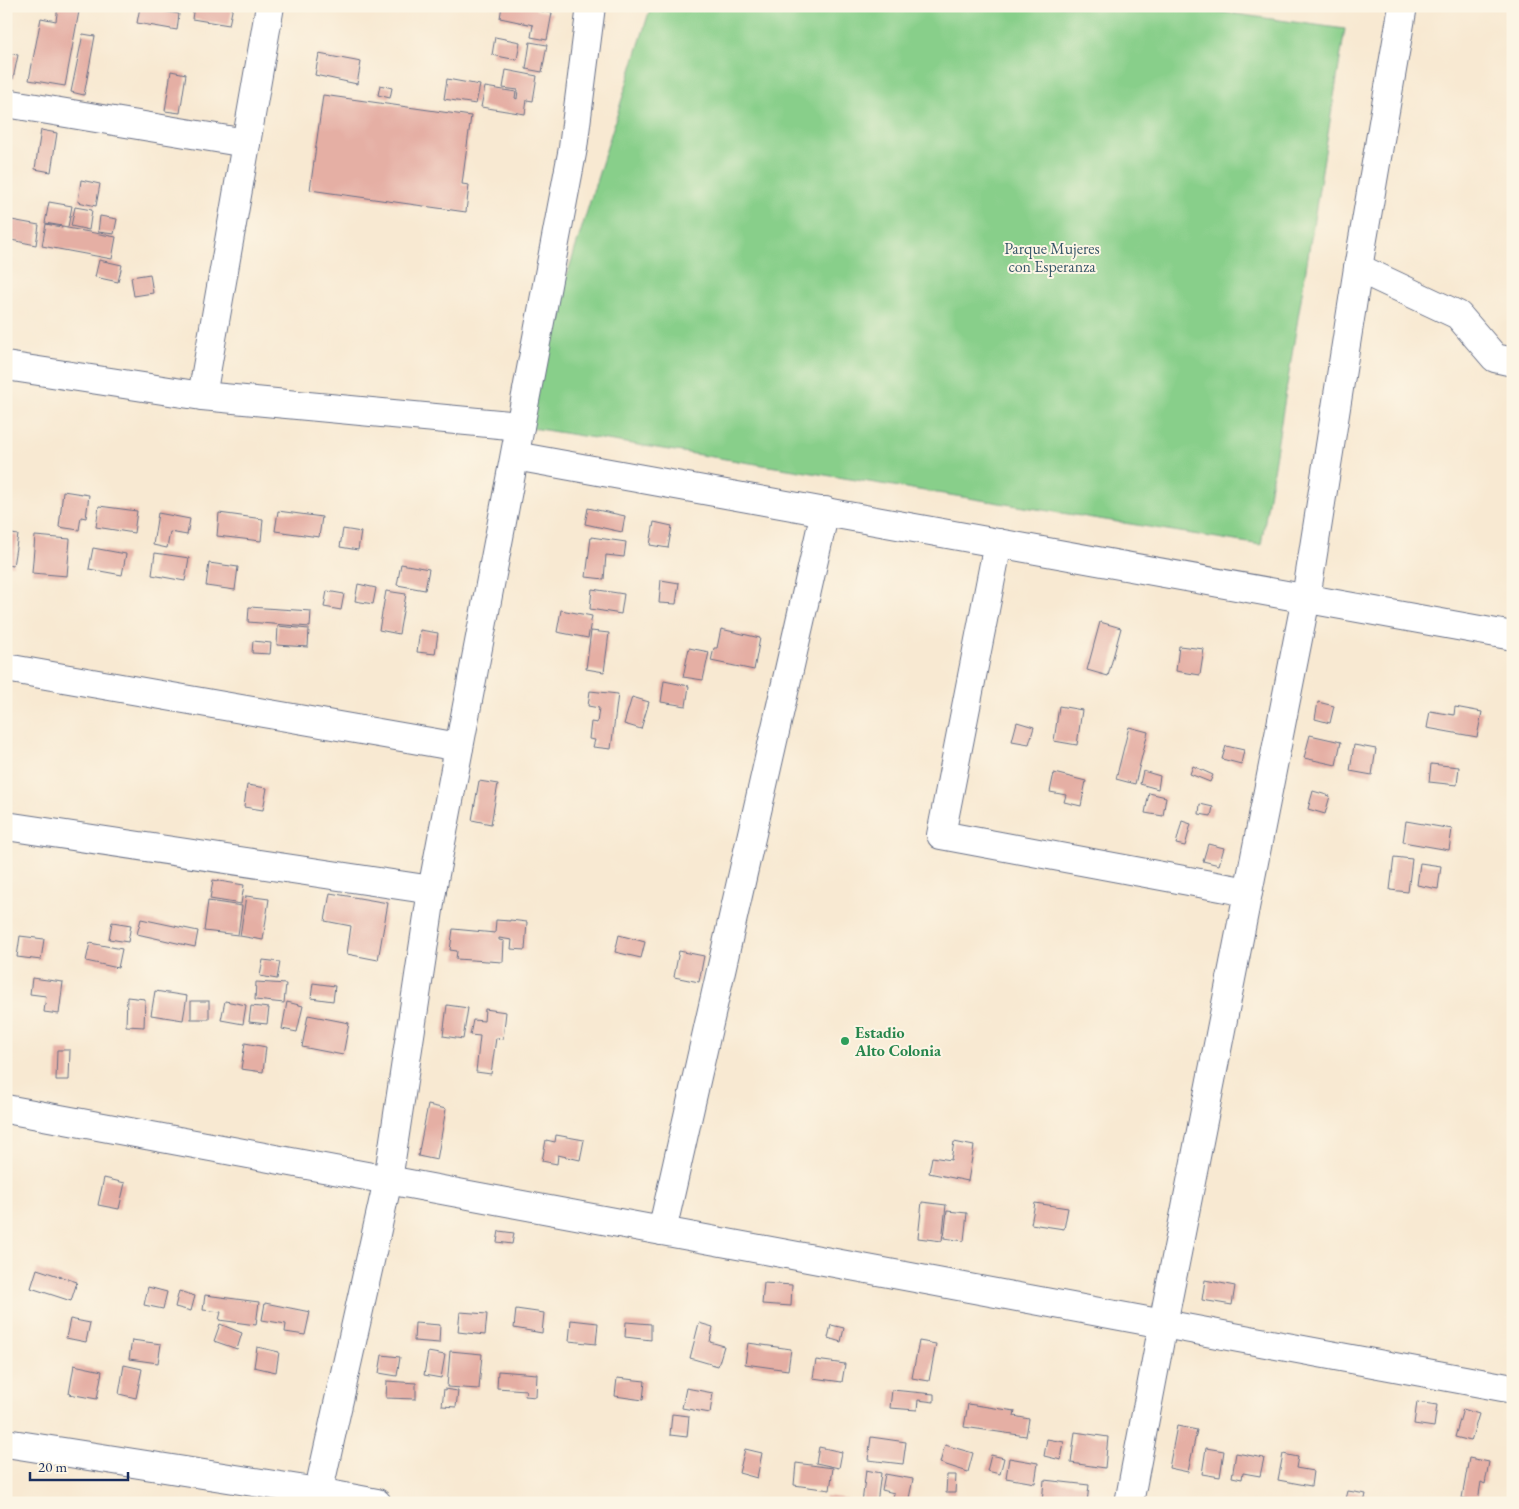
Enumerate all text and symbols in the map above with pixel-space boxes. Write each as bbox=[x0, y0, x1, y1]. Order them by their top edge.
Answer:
park label: Parque Mujeres con Esperanza bbox=[1004, 238, 1100, 277]
place label: Estadio Alto Colonia bbox=[854, 1022, 942, 1061]
marker: Estadio Alto Colonia bbox=[839, 1035, 851, 1047]
scale bar bbox=[30, 1449, 128, 1481]
text: 20 m bbox=[38, 1457, 67, 1476]

